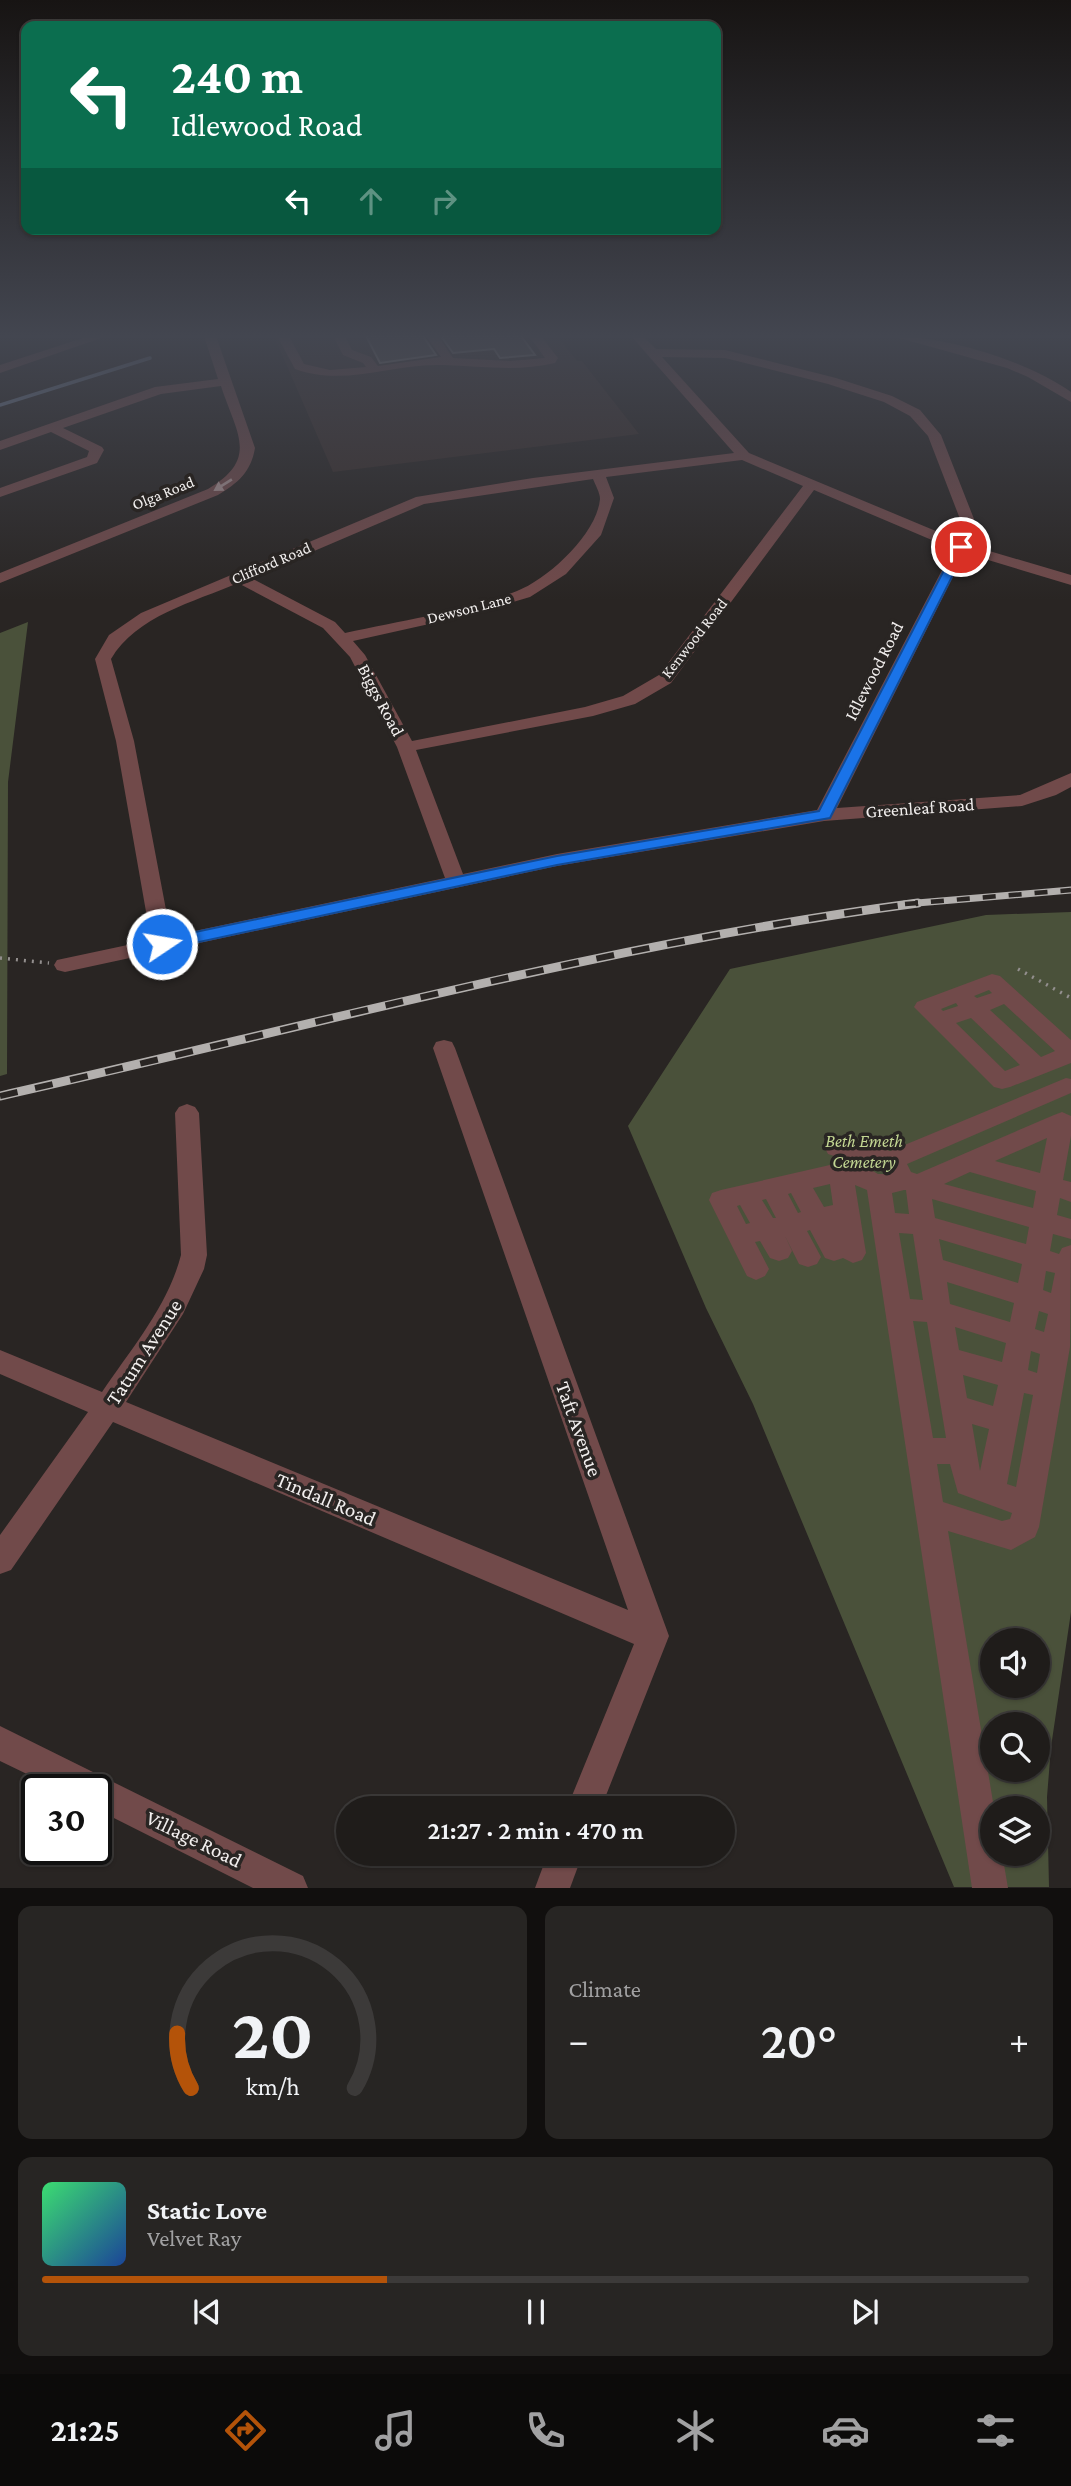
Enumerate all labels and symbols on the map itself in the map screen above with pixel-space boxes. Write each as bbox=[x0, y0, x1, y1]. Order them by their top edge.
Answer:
street label: Olga Road bbox=[129, 473, 197, 514]
one-way arrow bbox=[214, 479, 233, 492]
pin bbox=[931, 517, 991, 577]
street label: Clifford Road bbox=[229, 538, 314, 587]
street label: Dewson Lane bbox=[425, 589, 513, 627]
street label: Kenwood Road bbox=[658, 595, 731, 681]
street label: Idlewood Road bbox=[841, 618, 908, 724]
street label: Biggs Road bbox=[354, 661, 409, 740]
street label: Greenleaf Road bbox=[865, 794, 976, 822]
position arrow bbox=[125, 907, 199, 981]
park label: Beth Emeth Cemetery bbox=[825, 1131, 903, 1172]
street label: Tatum Avenue bbox=[101, 1295, 187, 1409]
street label: Taft Avenue bbox=[551, 1378, 607, 1480]
street label: Tindall Road bbox=[272, 1467, 380, 1531]
speed limit sign: 30 bbox=[21, 1774, 112, 1865]
street label: Village Road bbox=[142, 1805, 246, 1873]

